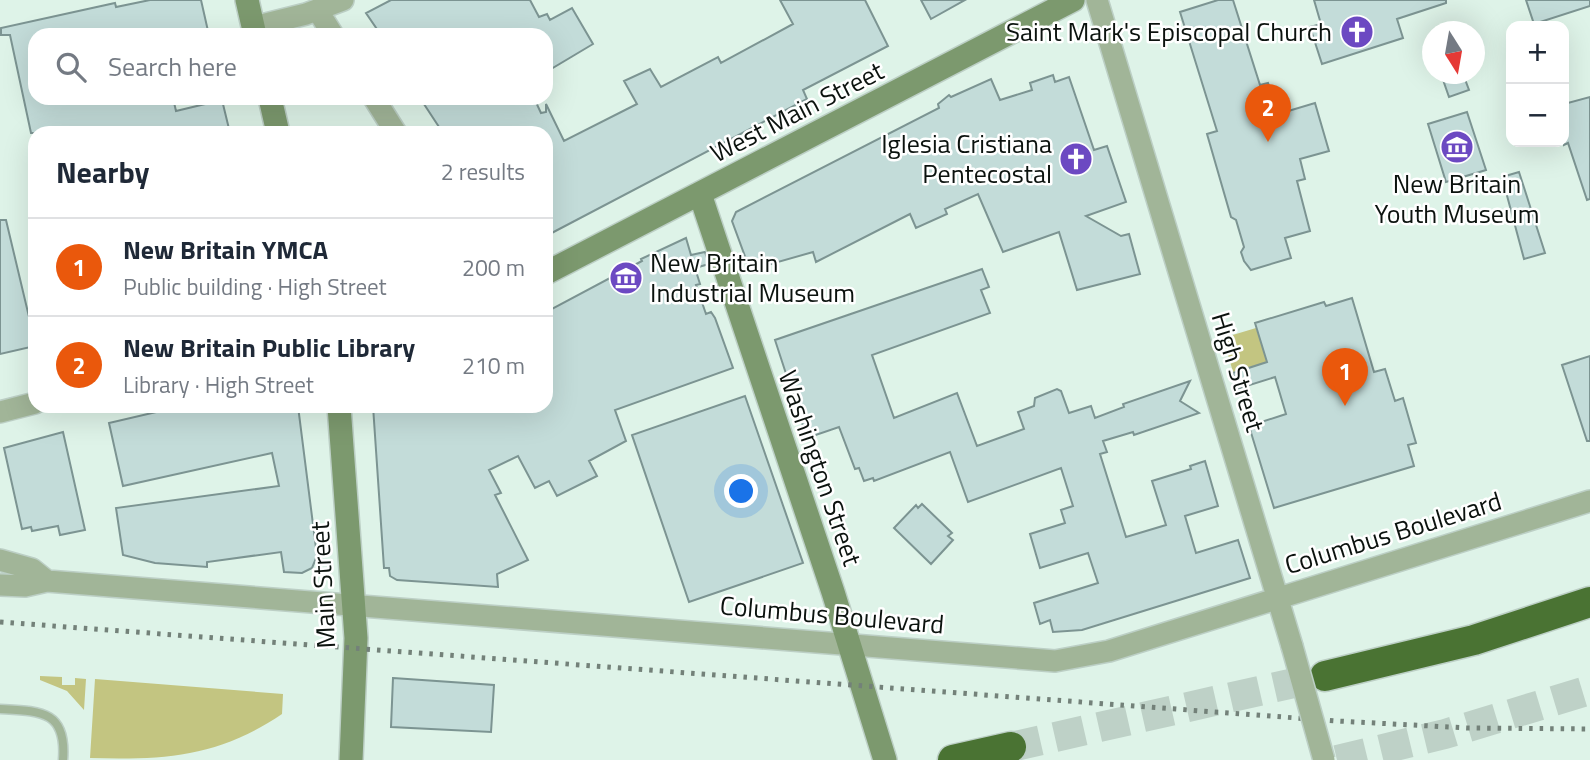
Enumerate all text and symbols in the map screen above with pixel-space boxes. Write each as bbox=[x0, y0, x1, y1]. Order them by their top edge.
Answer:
place label: Saint Mark's Episcopal Church bbox=[1006, 12, 1332, 51]
church icon: Saint Mark's Episcopal Church bbox=[1338, 13, 1376, 51]
north arrow bbox=[1422, 21, 1485, 84]
map controls bbox=[1506, 21, 1569, 147]
button: + bbox=[1506, 21, 1569, 84]
search box bbox=[28, 28, 553, 105]
text: Search here bbox=[108, 47, 237, 86]
icon: search bbox=[52, 48, 90, 86]
street label: West Main Street bbox=[703, 51, 890, 172]
pin: 2 bbox=[1245, 84, 1291, 142]
button: − bbox=[1506, 84, 1569, 147]
place label: Iglesia Cristiana Pentecostal bbox=[881, 124, 1052, 193]
museum icon: New Britain Youth Museum bbox=[1438, 128, 1476, 166]
church icon: Iglesia Cristiana Pentecostal bbox=[1057, 140, 1095, 178]
text: Nearby bbox=[56, 149, 149, 195]
text: 2 results bbox=[441, 154, 525, 189]
place label: New Britain Youth Museum bbox=[1375, 164, 1539, 233]
text: New Britain YMCA bbox=[123, 230, 328, 269]
place label: New Britain Industrial Museum bbox=[650, 243, 855, 312]
text: 1 bbox=[73, 250, 85, 285]
text: 200 m bbox=[462, 250, 525, 285]
museum icon: New Britain Industrial Museum bbox=[607, 259, 645, 297]
text: Public building · High Street bbox=[123, 269, 387, 304]
street label: High Street bbox=[1202, 307, 1275, 437]
text: New Britain Public Library bbox=[123, 328, 415, 367]
text: 2 bbox=[73, 348, 85, 383]
text: 210 m bbox=[462, 348, 525, 383]
pin: 1 bbox=[1322, 348, 1368, 406]
street label: Washington Street bbox=[769, 365, 872, 571]
text: Library · High Street bbox=[123, 367, 314, 402]
your location bbox=[724, 474, 758, 508]
street label: Columbus Boulevard bbox=[1280, 481, 1506, 584]
street label: Main Street bbox=[300, 520, 345, 650]
street label: Columbus Boulevard bbox=[718, 585, 946, 644]

